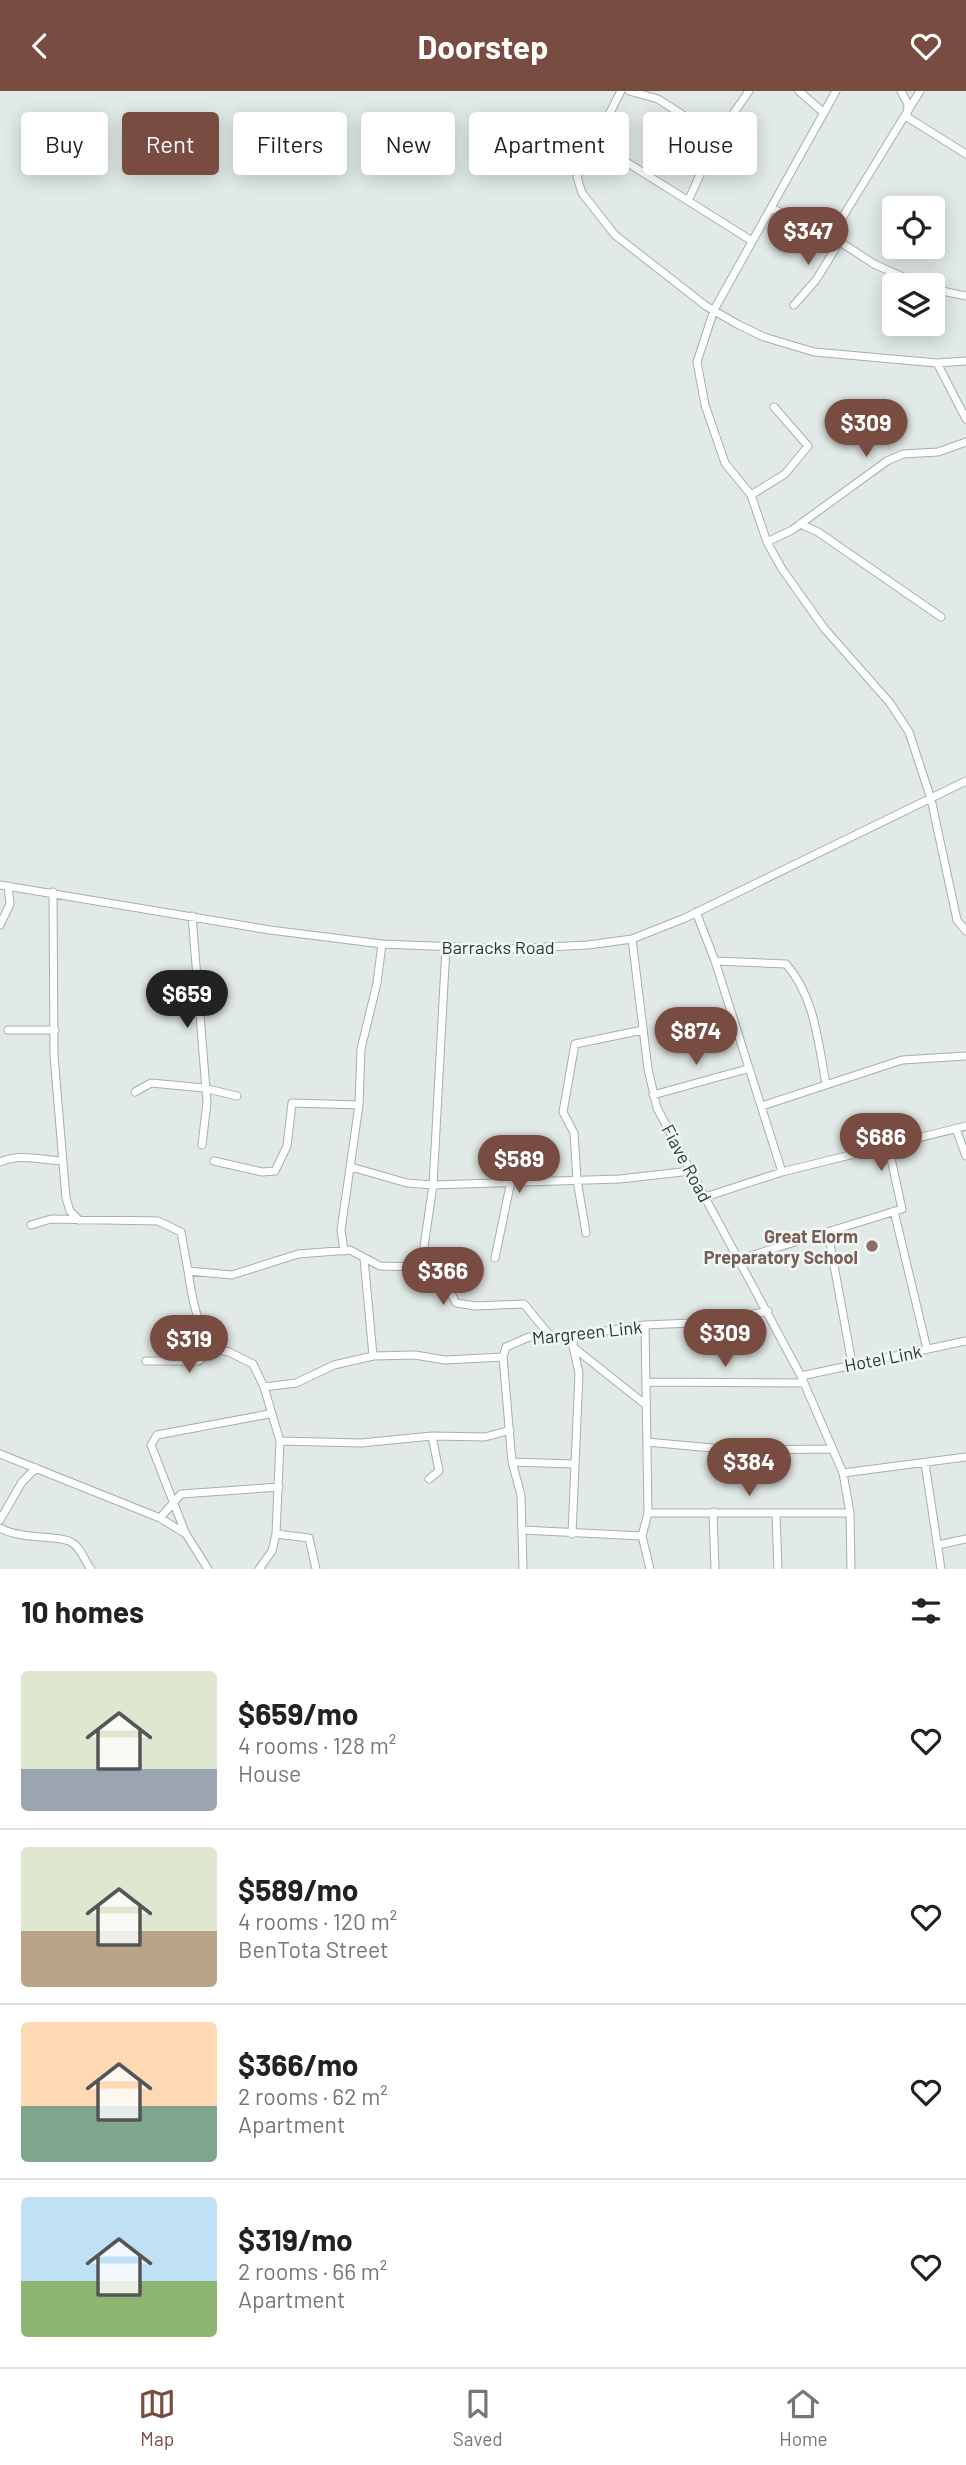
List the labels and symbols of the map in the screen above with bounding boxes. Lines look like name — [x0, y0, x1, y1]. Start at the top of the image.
pin: $347 — [767, 207, 849, 267]
pin: $309 — [825, 399, 907, 459]
street label: Barracks Road — [441, 936, 555, 958]
pin: $659 — [146, 971, 228, 1030]
pin: $874 — [655, 1007, 737, 1067]
pin: $686 — [840, 1114, 922, 1173]
street label: Fiave Road — [657, 1120, 717, 1206]
pin: $589 — [478, 1135, 560, 1195]
place label: Great Elorm Preparatory School — [704, 1225, 858, 1268]
marker: Great Elorm Preparatory School — [864, 1238, 880, 1254]
pin: $366 — [402, 1247, 484, 1307]
pin: $309 — [684, 1309, 766, 1369]
pin: $319 — [148, 1315, 230, 1375]
street label: Margreen Link — [531, 1315, 643, 1349]
street label: Hotel Link — [842, 1340, 924, 1376]
pin: $384 — [708, 1439, 790, 1498]

